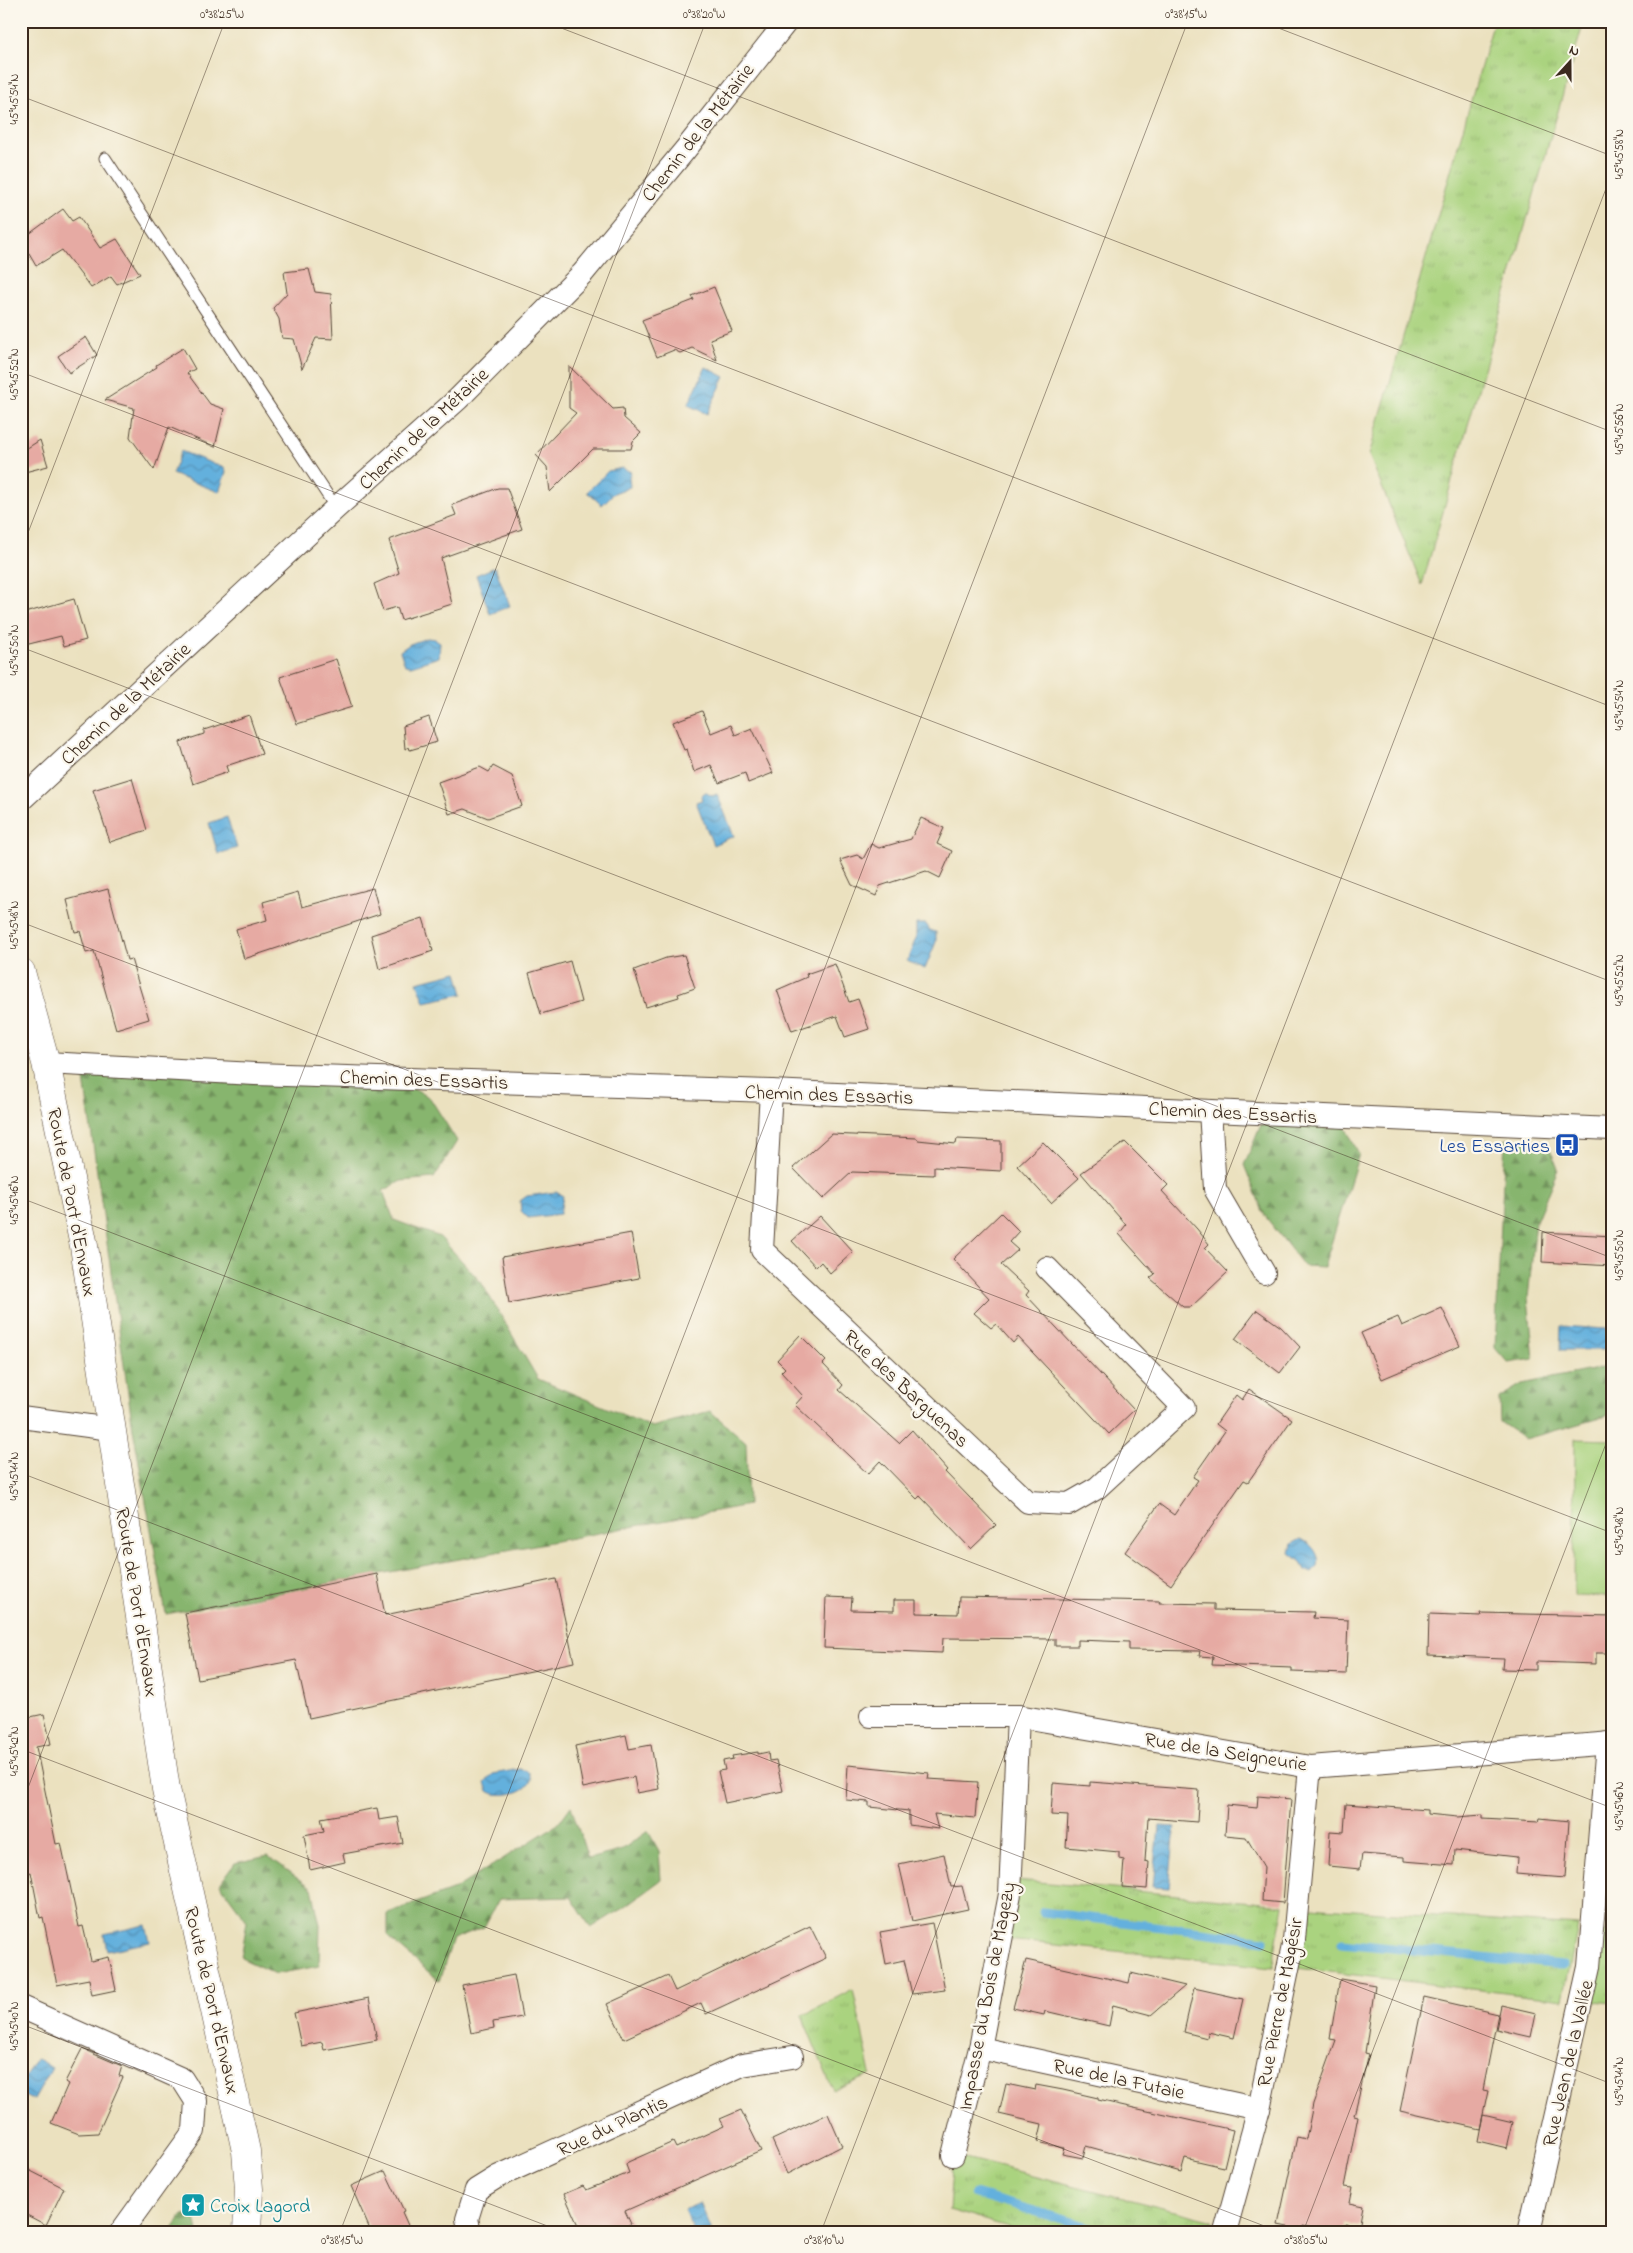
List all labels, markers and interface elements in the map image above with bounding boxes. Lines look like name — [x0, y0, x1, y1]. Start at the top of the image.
text: 0°38'25"W — [200, 6, 244, 24]
text: 0°38'20"W — [683, 6, 725, 24]
text: 0°38'15"W — [1165, 6, 1207, 24]
north arrow — [1546, 38, 1596, 88]
text: N — [1566, 40, 1582, 63]
street label: Chemin de la Métairie — [636, 58, 762, 209]
text: 45°45'54"N — [6, 74, 24, 124]
text: 45°45'58"N — [1611, 129, 1629, 179]
text: 45°45'52"N — [6, 348, 24, 400]
street label: Chemin de la Métairie — [353, 362, 496, 498]
text: 45°45'56"N — [1611, 403, 1629, 455]
text: 45°45'50"N — [6, 624, 24, 676]
street label: Chemin de la Métairie — [55, 637, 198, 773]
text: 45°45'54"N — [1611, 680, 1629, 730]
text: 45°45'48"N — [6, 901, 24, 949]
text: 45°45'52"N — [1611, 954, 1629, 1006]
street label: Chemin des Essartis — [339, 1064, 509, 1099]
street label: Chemin des Essartis — [744, 1079, 914, 1114]
street label: Chemin des Essartis — [1148, 1096, 1318, 1133]
street label: Route de Port d'Envaux — [38, 1106, 103, 1299]
bus stop icon: Les Essarties — [1554, 1132, 1580, 1158]
place label: Les Essarties — [1440, 1133, 1550, 1162]
text: 45°45'46"N — [6, 1175, 24, 1225]
text: 45°45'50"N — [1611, 1229, 1629, 1281]
street label: Rue des Barguenas — [835, 1324, 975, 1457]
text: 45°45'44"N — [6, 1452, 24, 1500]
street label: Route de Port d'Envaux — [106, 1506, 165, 1699]
text: 45°45'48"N — [1611, 1507, 1629, 1555]
text: 45°45'42"N — [6, 1726, 24, 1776]
street label: Rue de la Seigneurie — [1142, 1726, 1309, 1782]
text: 45°45'46"N — [1611, 1781, 1629, 1831]
street label: Impasse du Bois de Magezy — [952, 1880, 1026, 2113]
street label: Route de Port d'Envaux — [175, 1904, 246, 2097]
street label: Rue Pierre de Magésir — [1251, 1915, 1313, 2090]
street label: Rue Jean de la Vallée — [1536, 1977, 1603, 2150]
text: 45°45'40"N — [6, 2001, 24, 2051]
street label: Rue de la Futaie — [1050, 2052, 1187, 2109]
text: 45°45'44"N — [1611, 2057, 1629, 2105]
street label: Rue du Plantis — [553, 2089, 673, 2166]
place icon: Croix Lagord — [180, 2192, 206, 2218]
place label: Croix Lagord — [210, 2193, 310, 2223]
text: 0°38'15"W — [321, 2232, 363, 2250]
text: 0°38'10"W — [804, 2232, 844, 2250]
text: 0°38'05"W — [1284, 2232, 1328, 2250]

